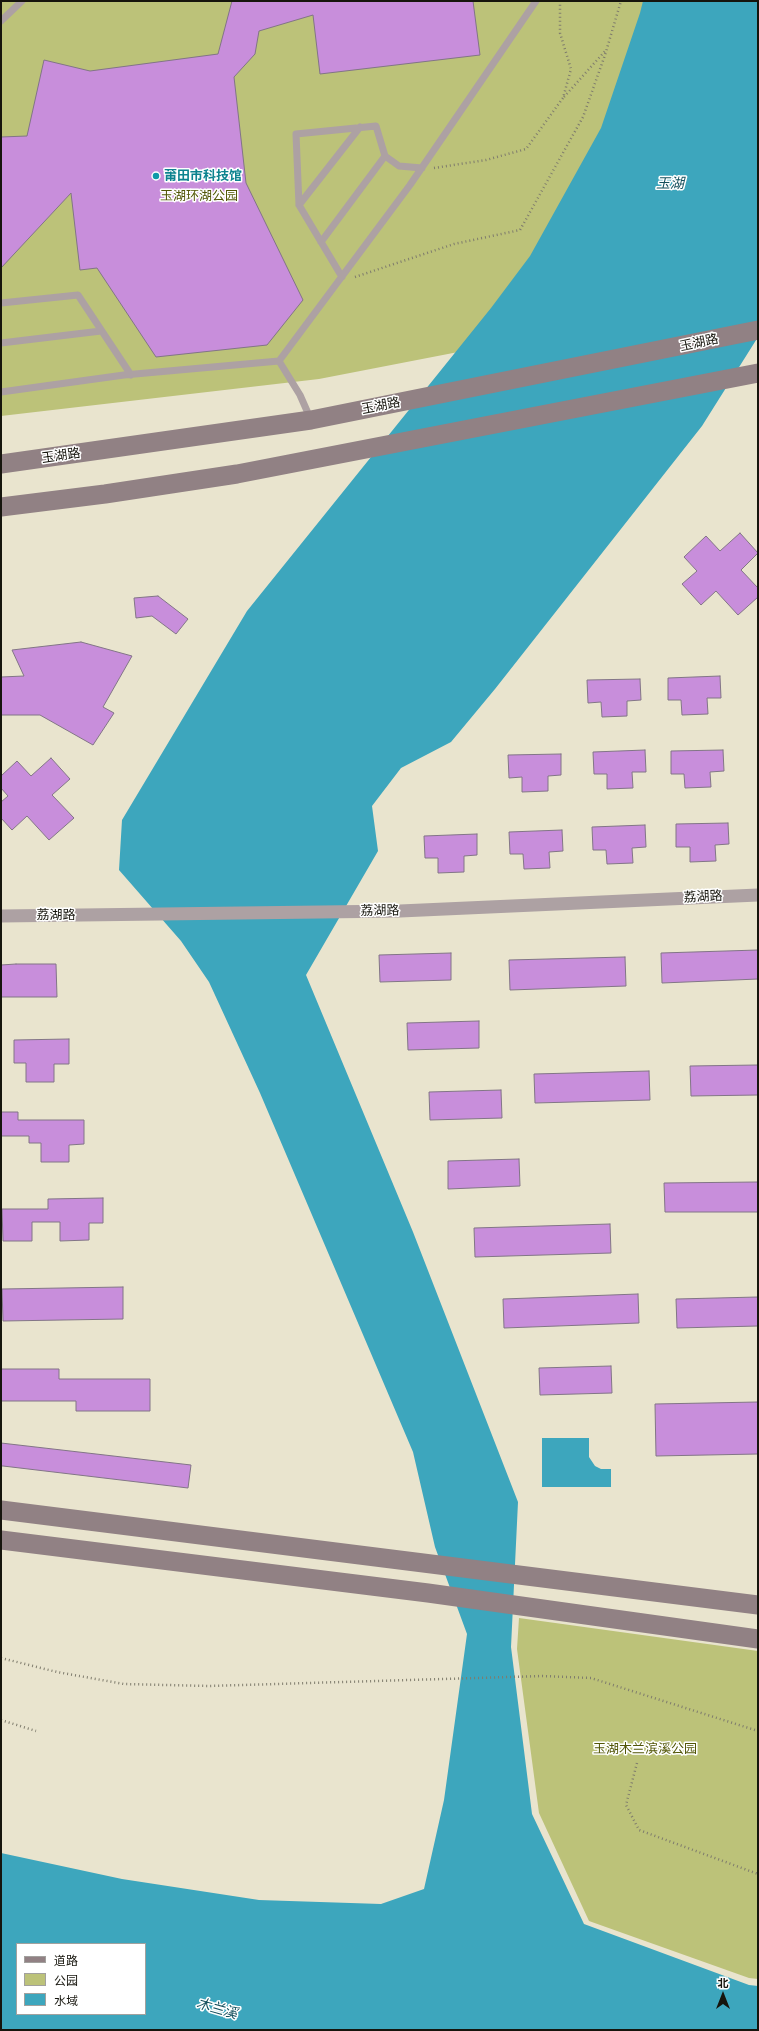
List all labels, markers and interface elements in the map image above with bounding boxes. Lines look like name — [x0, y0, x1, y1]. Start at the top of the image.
place label: 莆田市科技馆 — [164, 168, 242, 184]
marker: 莆田市科技馆 — [151, 171, 161, 181]
water label: 玉湖 — [656, 176, 684, 192]
park label: 玉湖环湖公园 — [160, 188, 238, 204]
street label: 玉湖路 — [678, 331, 720, 355]
street label: 玉湖路 — [360, 395, 402, 417]
street label: 玉湖路 — [41, 446, 81, 466]
street label: 荔湖路 — [683, 888, 723, 906]
street label: 荔湖路 — [360, 903, 400, 919]
street label: 荔湖路 — [37, 907, 75, 923]
park label: 玉湖木兰滨溪公园 — [593, 1741, 697, 1757]
legend — [16, 1943, 146, 2015]
text: 道路 — [54, 1953, 78, 1968]
text: 公园 — [54, 1973, 78, 1988]
north arrow — [703, 1975, 743, 2015]
text: 北 — [718, 1976, 729, 1990]
text: 水域 — [54, 1993, 78, 2008]
water label: 木兰溪 — [194, 1995, 240, 2023]

